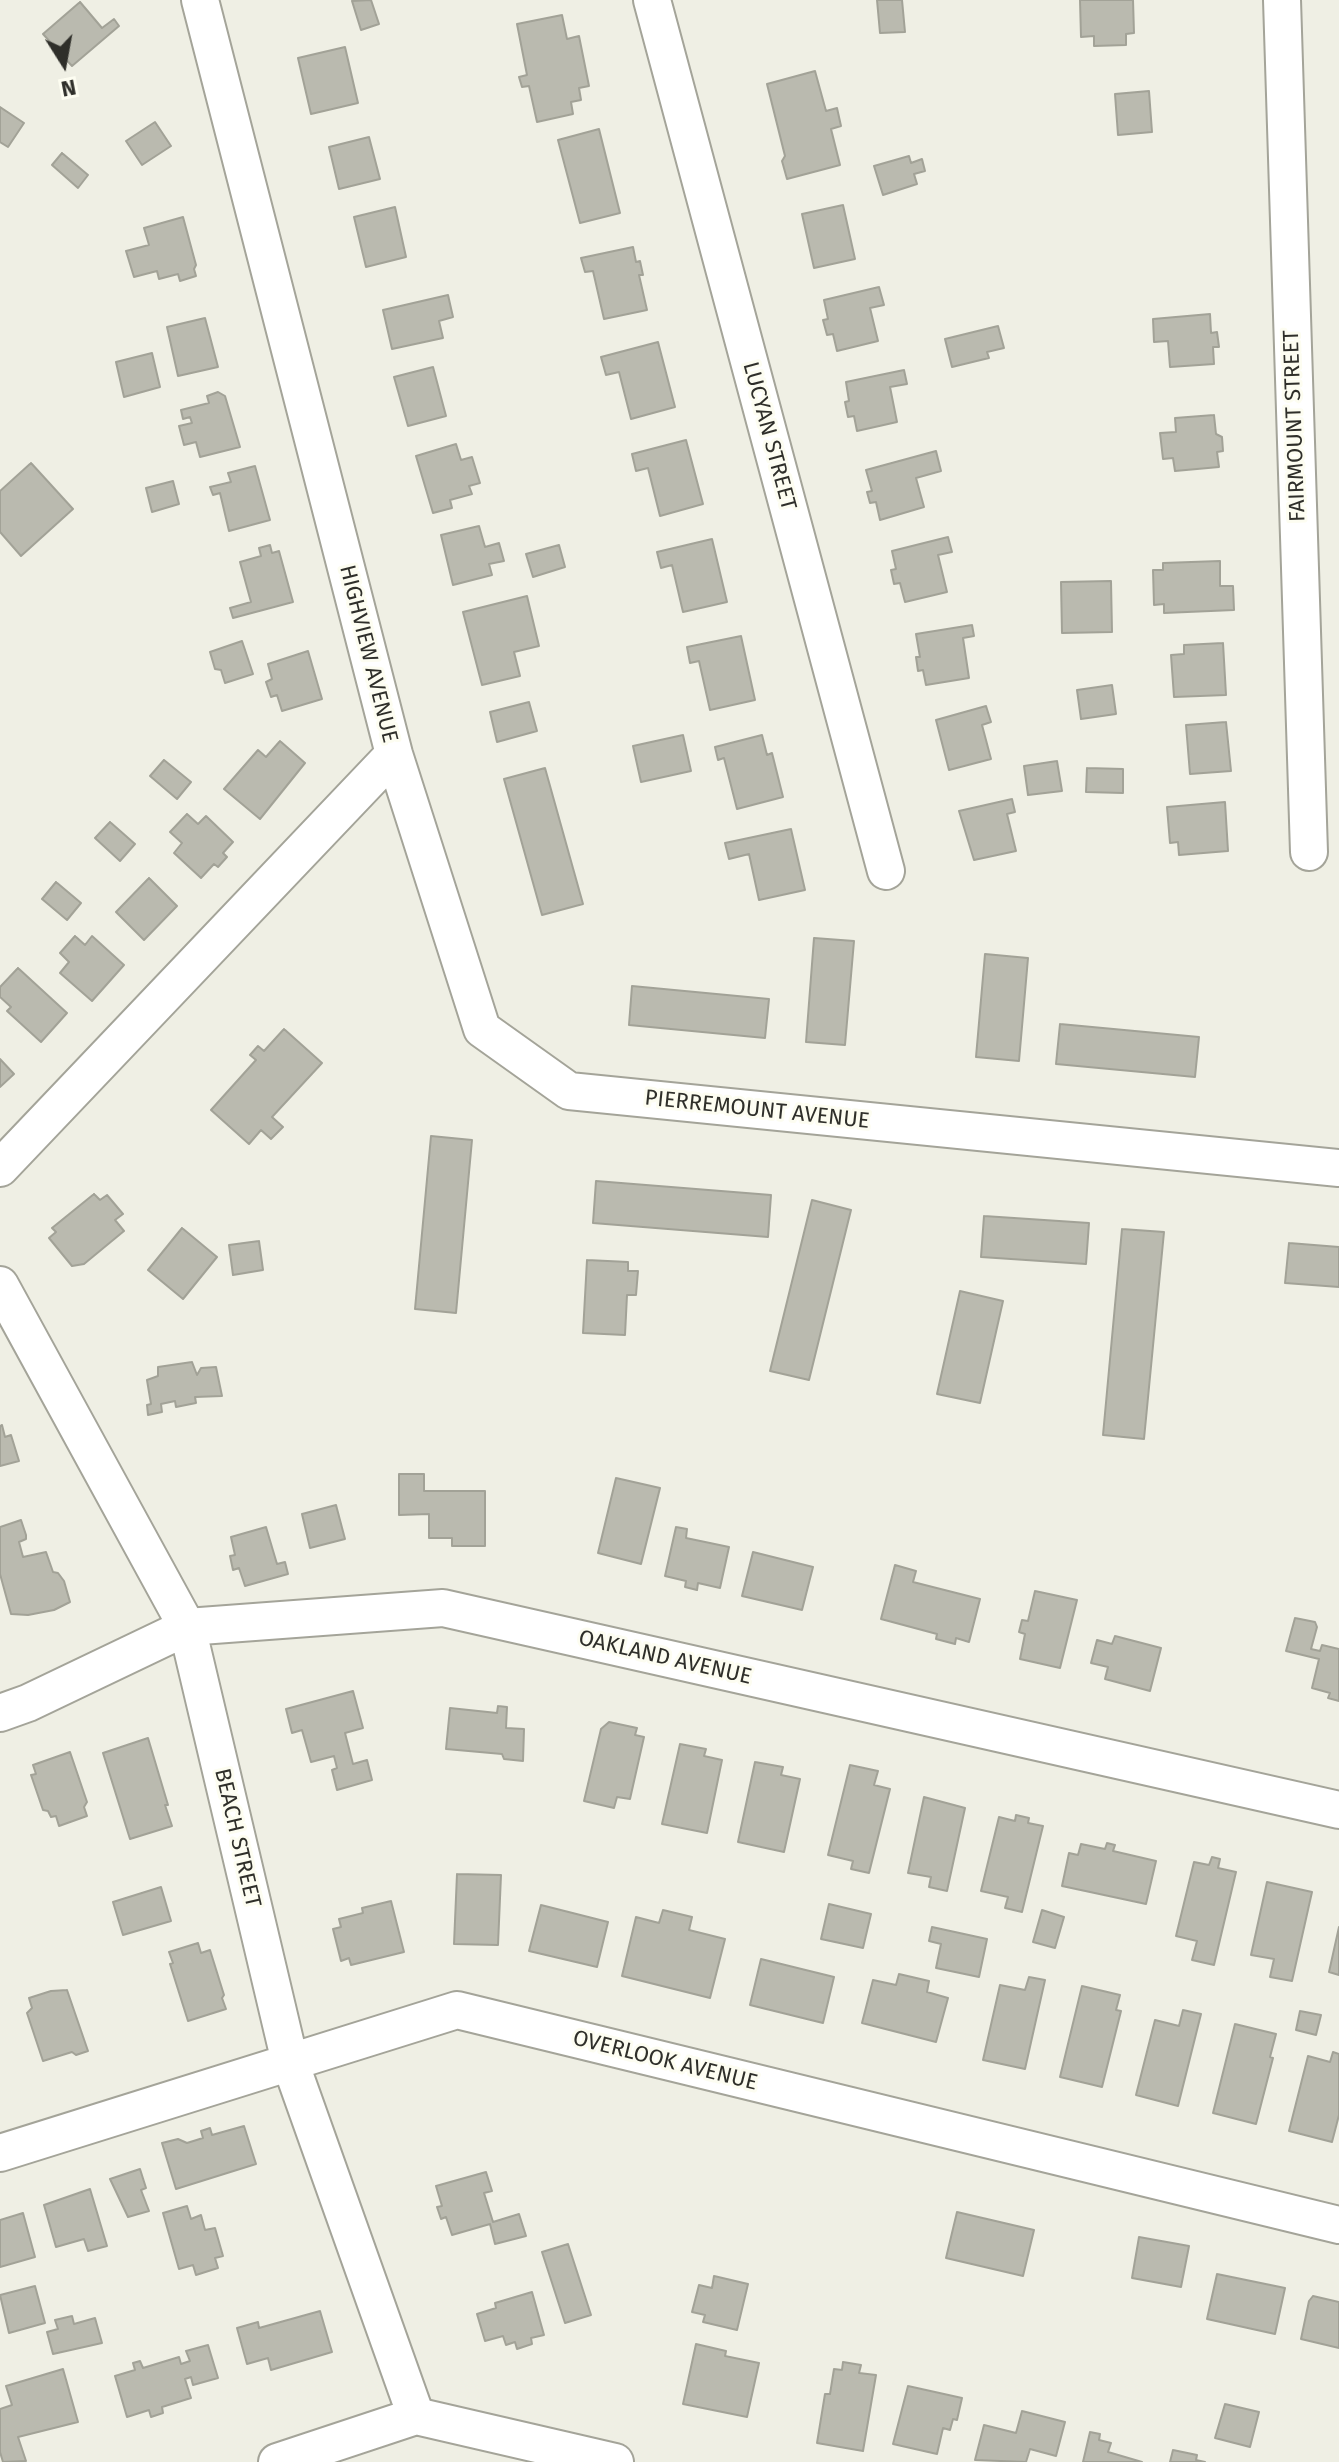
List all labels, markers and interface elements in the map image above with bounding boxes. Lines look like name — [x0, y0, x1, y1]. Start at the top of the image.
north arrow — [24, 24, 104, 104]
text: N — [59, 73, 78, 103]
street label: FAIRMOUNT STREET — [1278, 330, 1312, 522]
street label: LUCYAN STREET — [737, 359, 801, 513]
street label: HIGHVIEW AVENUE — [333, 562, 403, 746]
street label: PIERREMOUNT AVENUE — [643, 1085, 871, 1135]
street label: OAKLAND AVENUE — [576, 1625, 754, 1691]
street label: BEACH STREET — [208, 1766, 266, 1910]
street label: OVERLOOK AVENUE — [570, 2025, 760, 2097]

